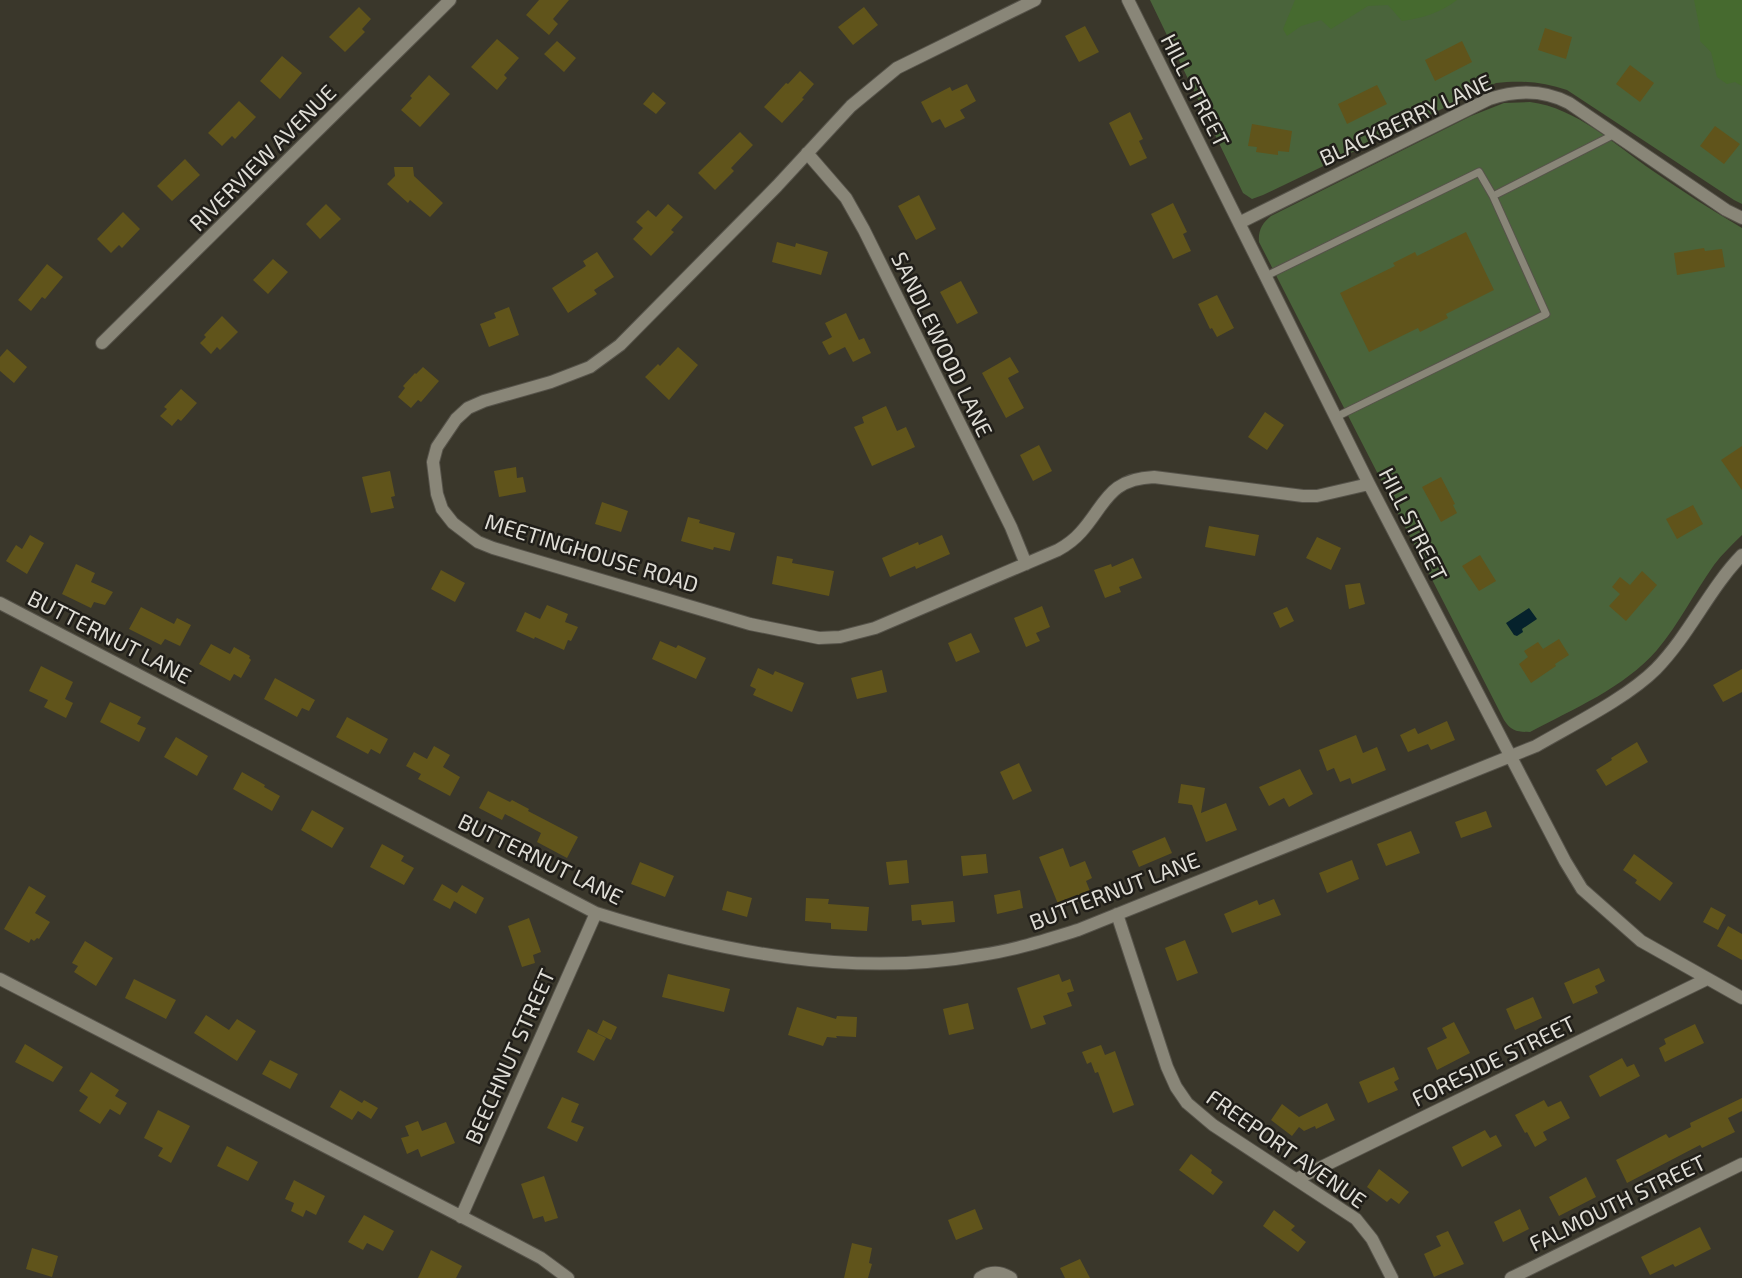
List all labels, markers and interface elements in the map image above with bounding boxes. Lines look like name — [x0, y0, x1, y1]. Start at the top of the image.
street label: HILL STREET — [1156, 29, 1236, 151]
street label: BLACKBERRY LANE — [1315, 68, 1495, 170]
street label: RIVERVIEW AVENUE — [183, 78, 341, 236]
street label: SANDLEWOOD LANE — [887, 247, 999, 441]
street label: HILL STREET — [1374, 463, 1454, 585]
street label: MEETINGHOUSE ROAD — [482, 507, 702, 597]
street label: BUTTERNUT LANE — [24, 584, 196, 688]
street label: BUTTERNUT LANE — [454, 807, 628, 909]
street label: BUTTERNUT LANE — [1025, 846, 1203, 934]
street label: BEECHNUT STREET — [459, 964, 559, 1148]
street label: FORESIDE STREET — [1407, 1009, 1579, 1111]
street label: FREEPORT AVENUE — [1202, 1083, 1372, 1213]
street label: FALMOUTH STREET — [1525, 1148, 1710, 1256]

